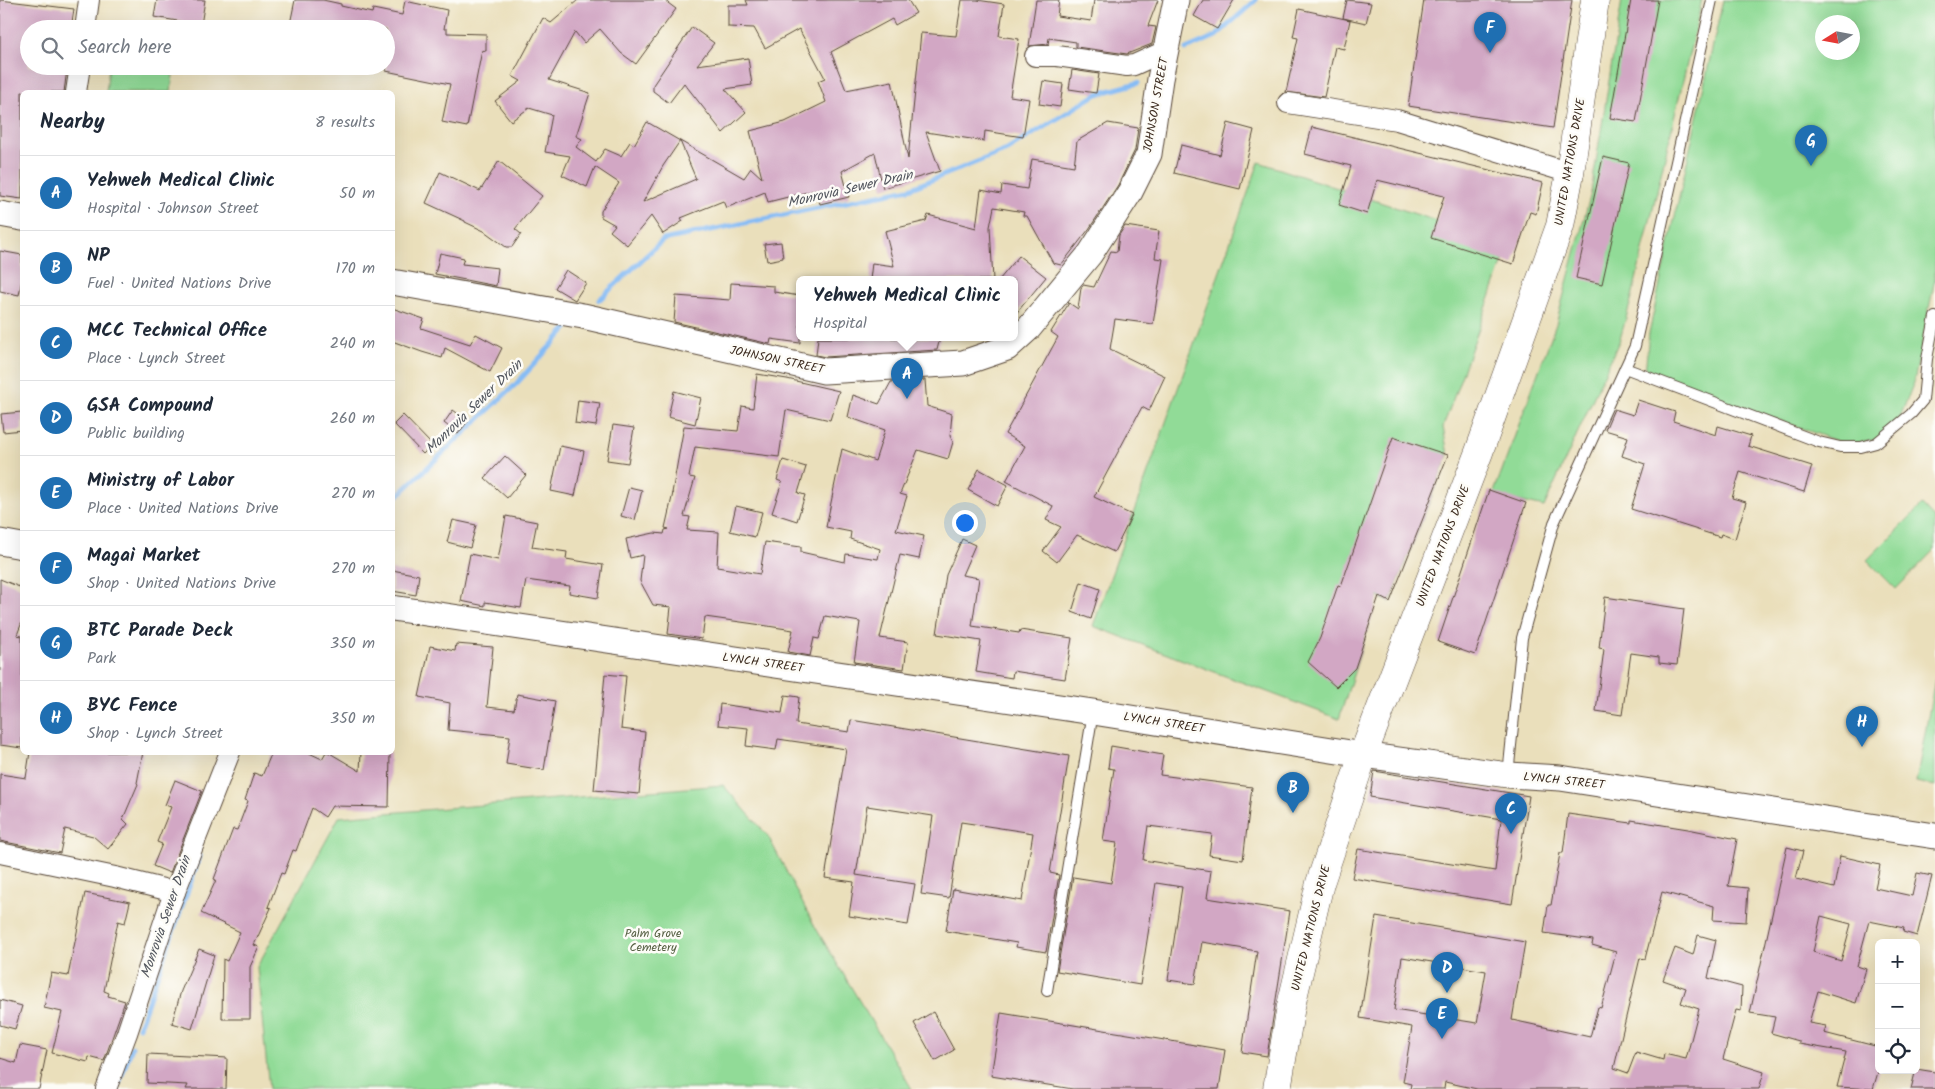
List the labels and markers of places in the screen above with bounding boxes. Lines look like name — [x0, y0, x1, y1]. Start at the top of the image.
pin: F — [1474, 12, 1506, 53]
pin: G — [1795, 125, 1827, 166]
pin: A — [891, 358, 923, 399]
pin: H — [1846, 706, 1878, 747]
pin: B — [1277, 772, 1309, 813]
pin: C — [1495, 793, 1527, 834]
pin: D — [1431, 952, 1463, 993]
pin: E — [1426, 998, 1458, 1039]

